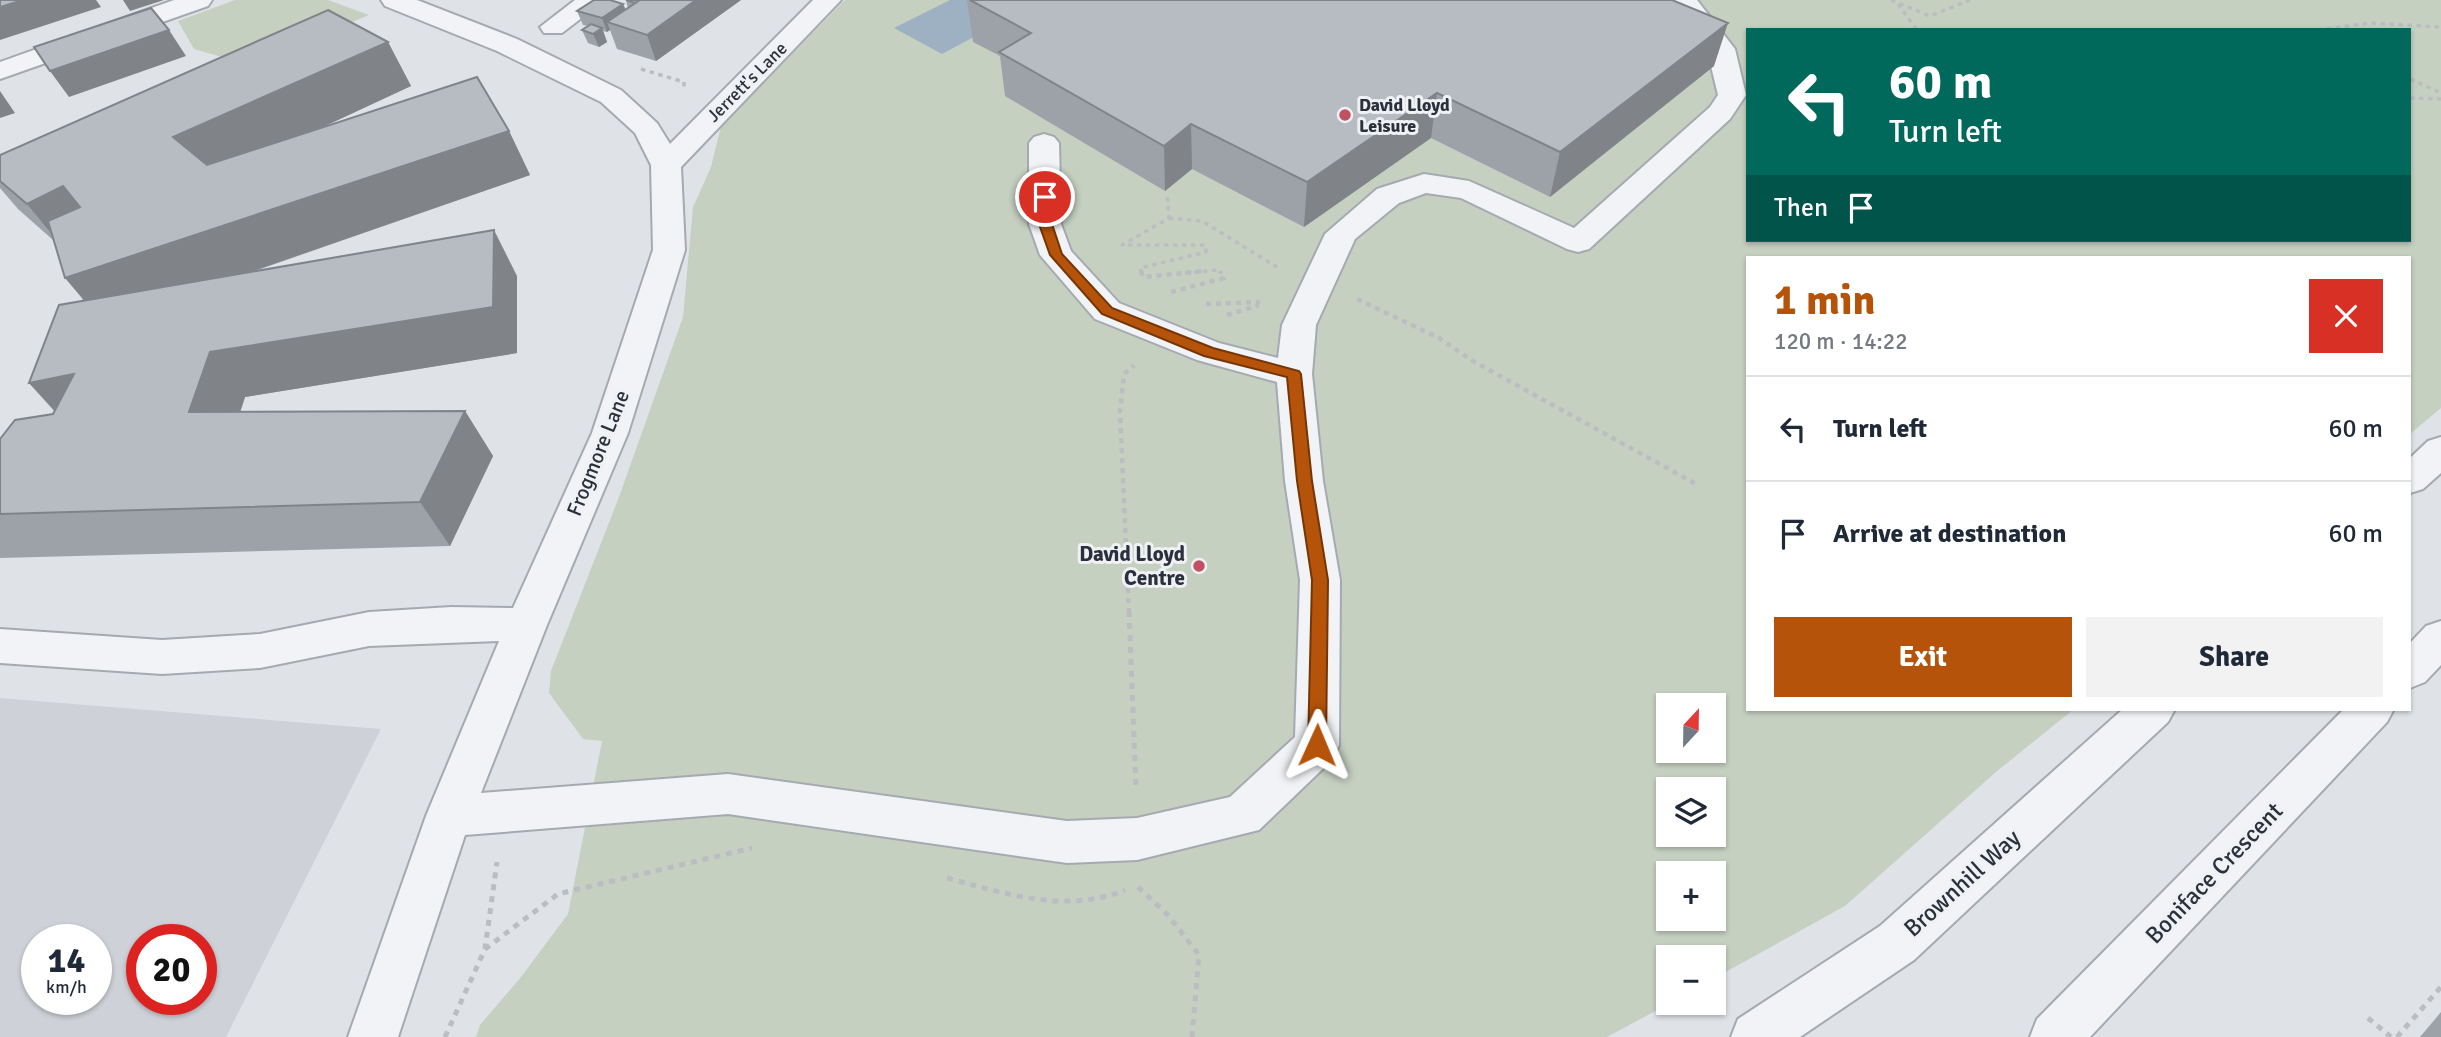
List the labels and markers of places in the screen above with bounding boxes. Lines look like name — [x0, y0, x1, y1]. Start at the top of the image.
place label: David Lloyd Leisure — [1359, 94, 1450, 137]
marker: David Lloyd Leisure — [1337, 107, 1353, 123]
pin — [1015, 167, 1075, 227]
place label: David Lloyd Centre — [1079, 541, 1185, 591]
marker: David Lloyd Centre — [1191, 558, 1207, 574]

